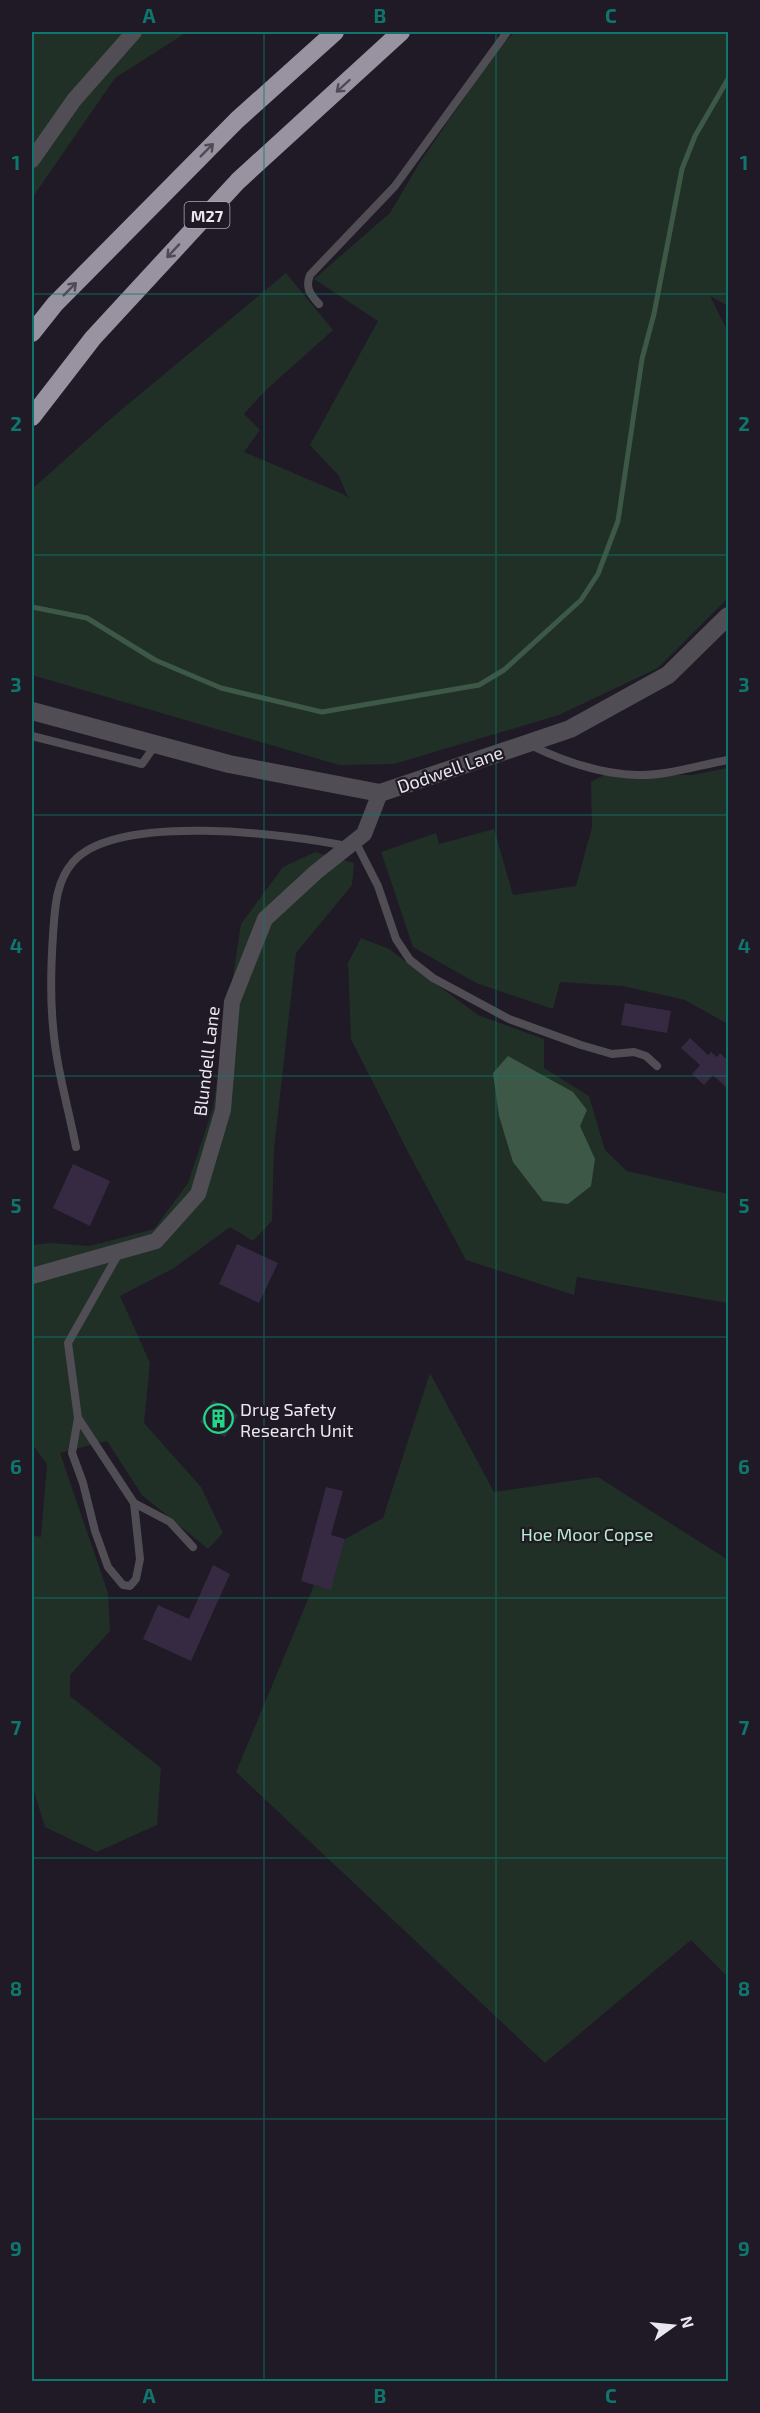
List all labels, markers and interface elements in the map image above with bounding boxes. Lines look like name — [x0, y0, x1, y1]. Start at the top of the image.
text: A — [142, 3, 156, 27]
text: B — [374, 3, 386, 27]
text: C — [605, 3, 617, 27]
one-way arrow — [335, 79, 350, 93]
one-way arrow — [200, 143, 215, 158]
text: 1 — [12, 150, 20, 174]
text: 1 — [740, 150, 748, 174]
road number: M27 — [184, 202, 230, 228]
one-way arrow — [166, 243, 180, 258]
one-way arrow — [63, 281, 77, 296]
text: 2 — [10, 411, 22, 435]
text: 2 — [738, 411, 750, 435]
text: 3 — [10, 672, 22, 696]
text: 3 — [738, 672, 750, 696]
street label: Dodwell Lane — [394, 741, 506, 797]
text: 4 — [10, 933, 23, 957]
text: 4 — [738, 933, 751, 957]
street label: Blundell Lane — [188, 1005, 224, 1117]
text: 5 — [10, 1193, 22, 1217]
text: 5 — [738, 1193, 750, 1217]
place label: Drug Safety Research Unit — [240, 1398, 354, 1441]
building icon: Drug Safety Research Unit — [203, 1403, 235, 1435]
text: 6 — [10, 1454, 22, 1478]
text: 6 — [738, 1454, 750, 1478]
park label: Hoe Moor Copse — [521, 1523, 653, 1545]
text: 7 — [11, 1715, 22, 1739]
text: 7 — [739, 1715, 750, 1739]
text: 8 — [10, 1976, 22, 2000]
text: 8 — [738, 1976, 750, 2000]
text: 9 — [10, 2236, 22, 2260]
text: 9 — [738, 2236, 750, 2260]
north arrow — [643, 2296, 703, 2356]
text: N — [677, 2314, 699, 2330]
text: A — [142, 2383, 156, 2407]
text: B — [374, 2383, 386, 2407]
text: C — [605, 2383, 617, 2407]

